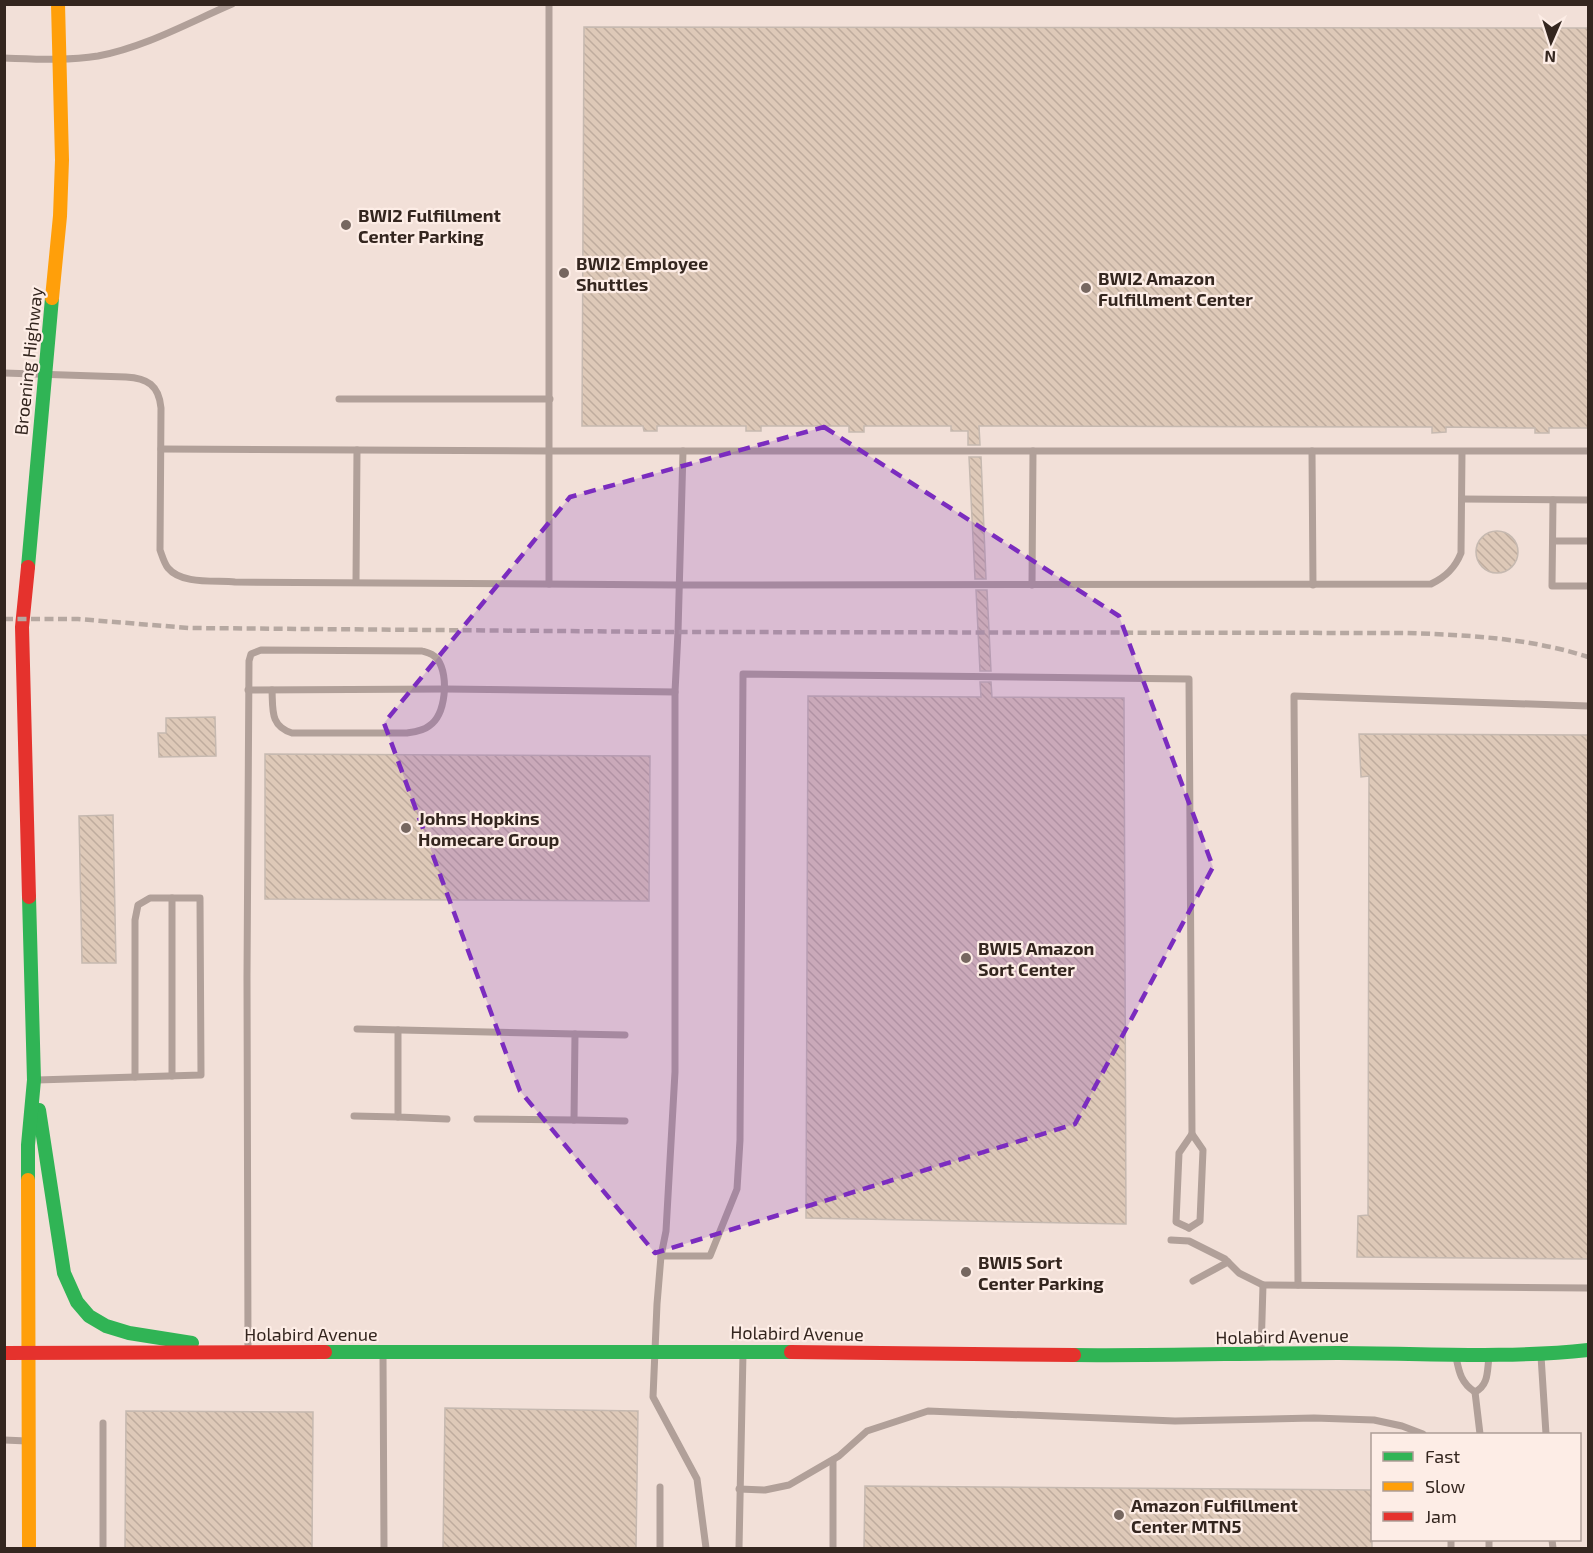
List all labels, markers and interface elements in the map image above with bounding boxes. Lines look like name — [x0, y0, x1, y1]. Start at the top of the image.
north arrow — [1521, 12, 1581, 72]
text: N — [1544, 48, 1556, 67]
place label: BWI2 Fulfillment Center Parking — [358, 204, 502, 247]
marker: BWI2 Fulfillment Center Parking — [339, 218, 353, 232]
place label: BWI2 Employee Shuttles — [576, 252, 708, 295]
marker: BWI2 Employee Shuttles — [557, 266, 571, 280]
place label: BWI2 Amazon Fulfillment Center — [1098, 267, 1253, 310]
marker: BWI2 Amazon Fulfillment Center — [1079, 281, 1093, 295]
street label: Broening Highway — [9, 285, 47, 436]
place label: Johns Hopkins Homecare Group — [418, 807, 560, 850]
marker: Johns Hopkins Homecare Group — [399, 821, 413, 835]
place label: BWI5 Amazon Sort Center — [978, 937, 1094, 980]
marker: BWI5 Amazon Sort Center — [959, 951, 973, 965]
place label: BWI5 Sort Center Parking — [978, 1251, 1104, 1294]
marker: BWI5 Sort Center Parking — [959, 1265, 973, 1279]
street label: Holabird Avenue — [730, 1321, 864, 1345]
street label: Holabird Avenue — [244, 1323, 378, 1345]
street label: Holabird Avenue — [1215, 1324, 1349, 1348]
legend — [1371, 1433, 1581, 1541]
text: Fast — [1425, 1445, 1460, 1467]
text: Slow — [1425, 1475, 1466, 1497]
place label: Amazon Fulfillment Center MTN5 — [1131, 1494, 1298, 1537]
text: Jam — [1425, 1505, 1457, 1527]
marker: Amazon Fulfillment Center MTN5 — [1112, 1508, 1126, 1522]

